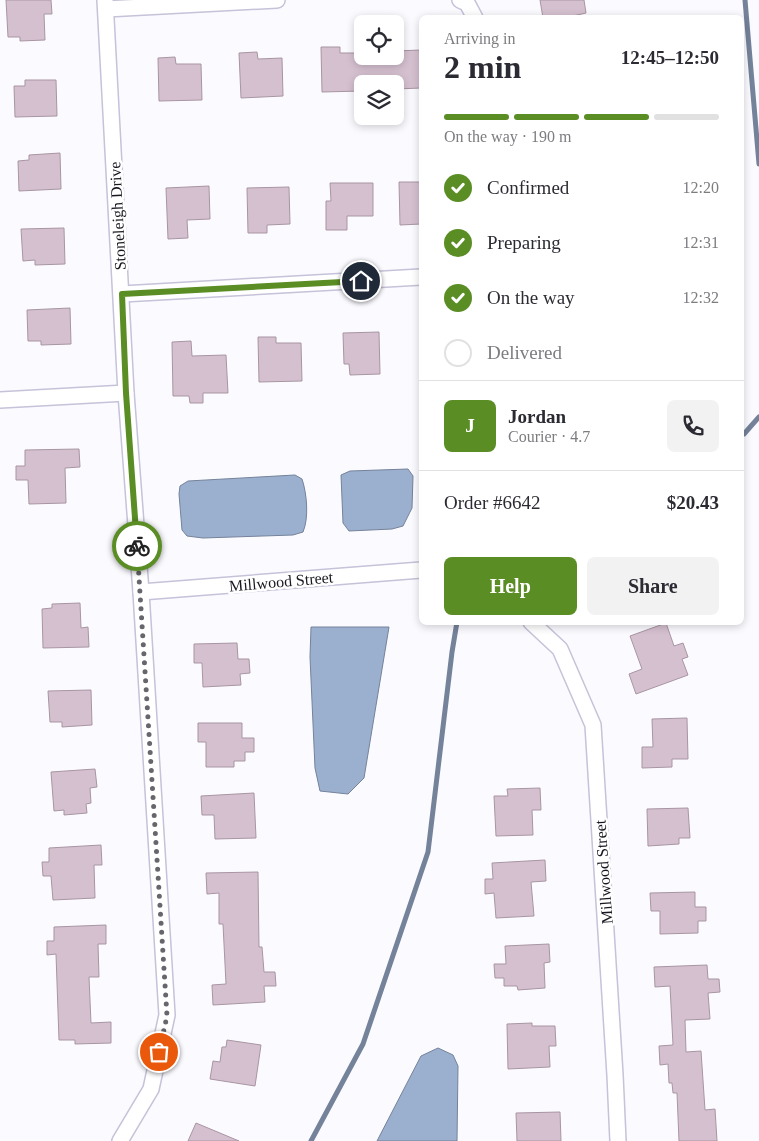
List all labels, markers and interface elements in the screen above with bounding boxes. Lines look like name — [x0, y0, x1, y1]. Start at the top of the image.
map controls — [354, 15, 404, 125]
button: locate — [354, 15, 404, 65]
text: Arriving in — [444, 30, 516, 47]
text: 12:45–12:50 — [621, 47, 719, 68]
text: 2 min — [444, 49, 521, 85]
button: layers — [354, 75, 404, 125]
text: On the way · 190 m — [444, 128, 572, 145]
street label: Stoneleigh Drive — [106, 161, 130, 271]
icon: check — [444, 174, 472, 202]
text: Confirmed — [487, 177, 569, 198]
text: 12:20 — [683, 179, 719, 196]
icon: check — [444, 229, 472, 257]
text: Preparing — [487, 232, 561, 253]
text: 12:31 — [683, 234, 719, 251]
pin — [340, 260, 382, 302]
icon: home — [347, 267, 375, 295]
icon: check — [444, 284, 472, 312]
text: On the way — [487, 287, 575, 308]
text: 12:32 — [683, 289, 719, 306]
text: Delivered — [487, 342, 562, 363]
button: phone — [667, 400, 719, 452]
text: Jordan — [508, 406, 566, 427]
text: J — [465, 415, 475, 436]
text: Courier · 4.7 — [508, 428, 590, 445]
text: Order #6642 — [444, 492, 541, 513]
text: $20.43 — [667, 492, 719, 513]
courier — [112, 521, 162, 571]
icon: bike — [123, 532, 151, 560]
button: Help — [444, 557, 577, 615]
button: Share — [587, 557, 719, 615]
street label: Millwood Street — [228, 568, 334, 595]
street label: Millwood Street — [591, 819, 616, 925]
pin — [138, 1031, 180, 1073]
icon: bag — [145, 1038, 173, 1066]

